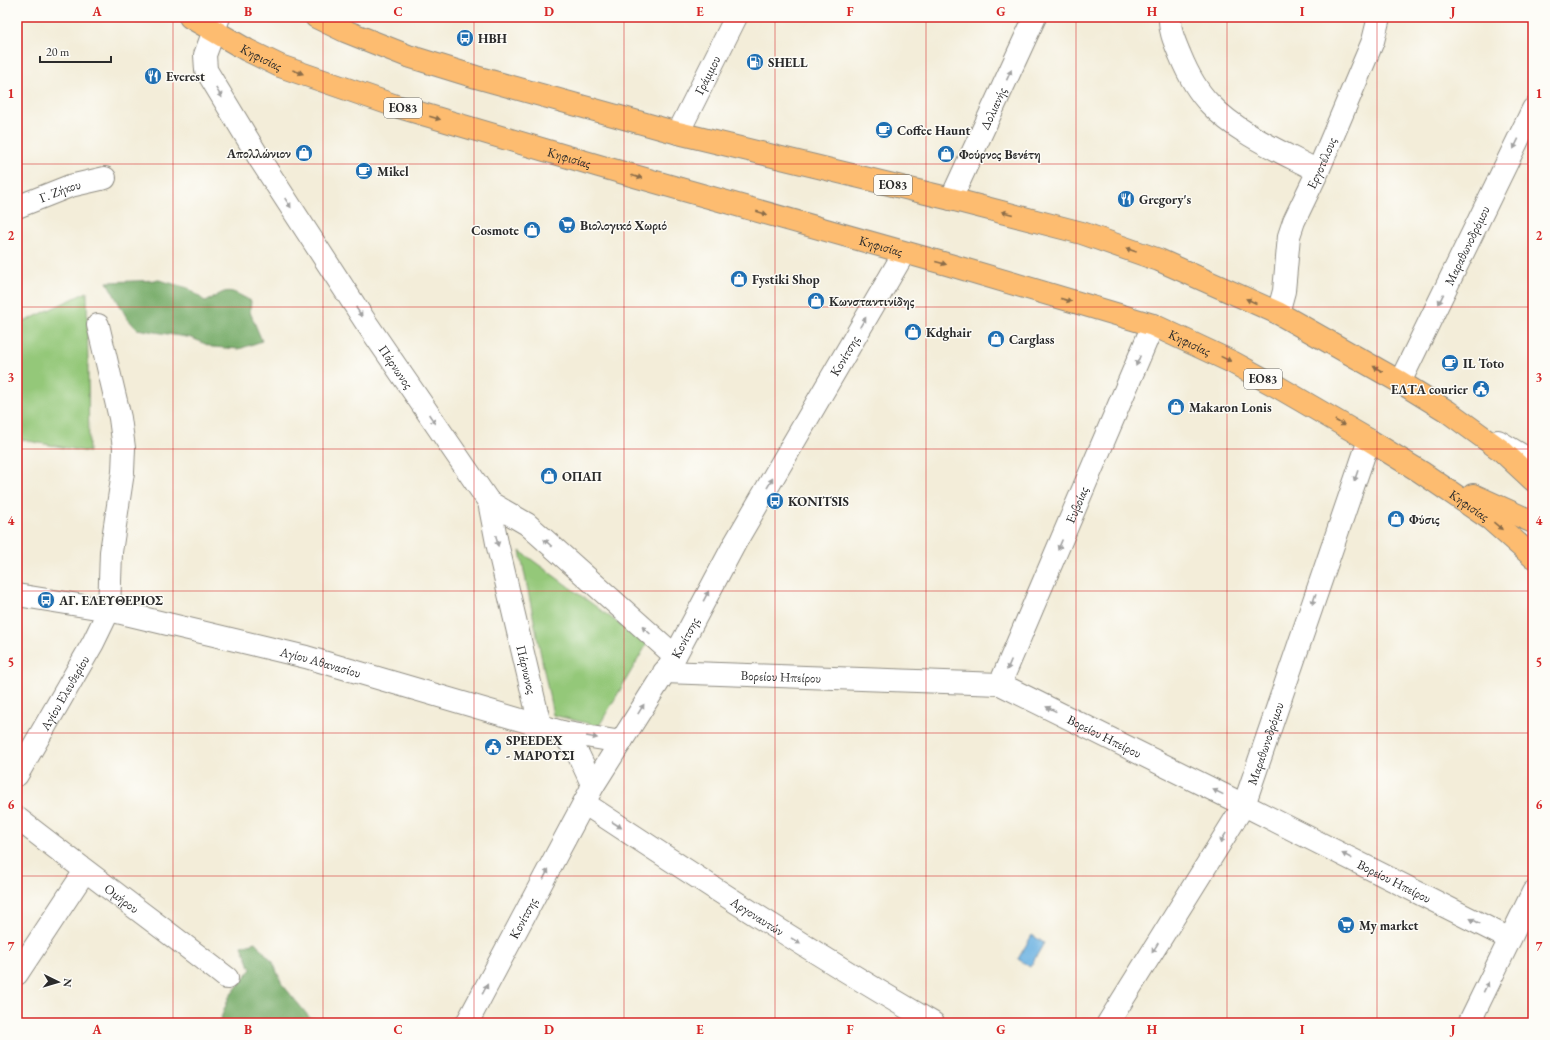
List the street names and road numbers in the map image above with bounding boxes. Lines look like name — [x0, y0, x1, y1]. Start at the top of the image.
street label: Κηφισίας — [237, 40, 286, 75]
street label: Γράμμου — [690, 52, 724, 97]
street label: Δολιανής — [976, 84, 1010, 132]
road number: ΕΟ83 — [384, 98, 422, 118]
street label: Εργοτέλους — [1302, 134, 1340, 192]
street label: Κηφισίας — [546, 143, 594, 172]
street label: Γ. Ζήκου — [37, 175, 83, 206]
road number: ΕΟ83 — [874, 175, 912, 195]
street label: Μαραθωνοδρόμου — [1440, 202, 1493, 288]
street label: Κηφισίας — [857, 231, 905, 260]
street label: Κηφισίας — [1166, 325, 1214, 360]
street label: Κονίτσης — [826, 332, 863, 379]
street label: Πάρνωνος — [375, 341, 418, 392]
road number: ΕΟ83 — [1244, 369, 1282, 389]
street label: Ευβοίας — [1061, 483, 1092, 526]
street label: Κηφισίας — [1446, 485, 1493, 525]
street label: Κονίτσης — [667, 613, 703, 661]
street label: Αγίου Αθανασίου — [278, 642, 363, 681]
street label: Πάρνωνος — [513, 643, 541, 696]
street label: Αγίου Ελευθερίου — [36, 652, 93, 734]
street label: Βορείου Ηπείρου — [740, 666, 822, 686]
street label: Μαραθωνοδρόμου — [1243, 699, 1287, 787]
street label: Βορείου Ηπείρου — [1065, 710, 1145, 762]
street label: Βορείου Ηπείρου — [1355, 855, 1434, 907]
street label: Ομήρου — [101, 879, 143, 917]
street label: Αργοναυτών — [727, 892, 787, 939]
street label: Κονίτσης — [505, 894, 541, 942]

